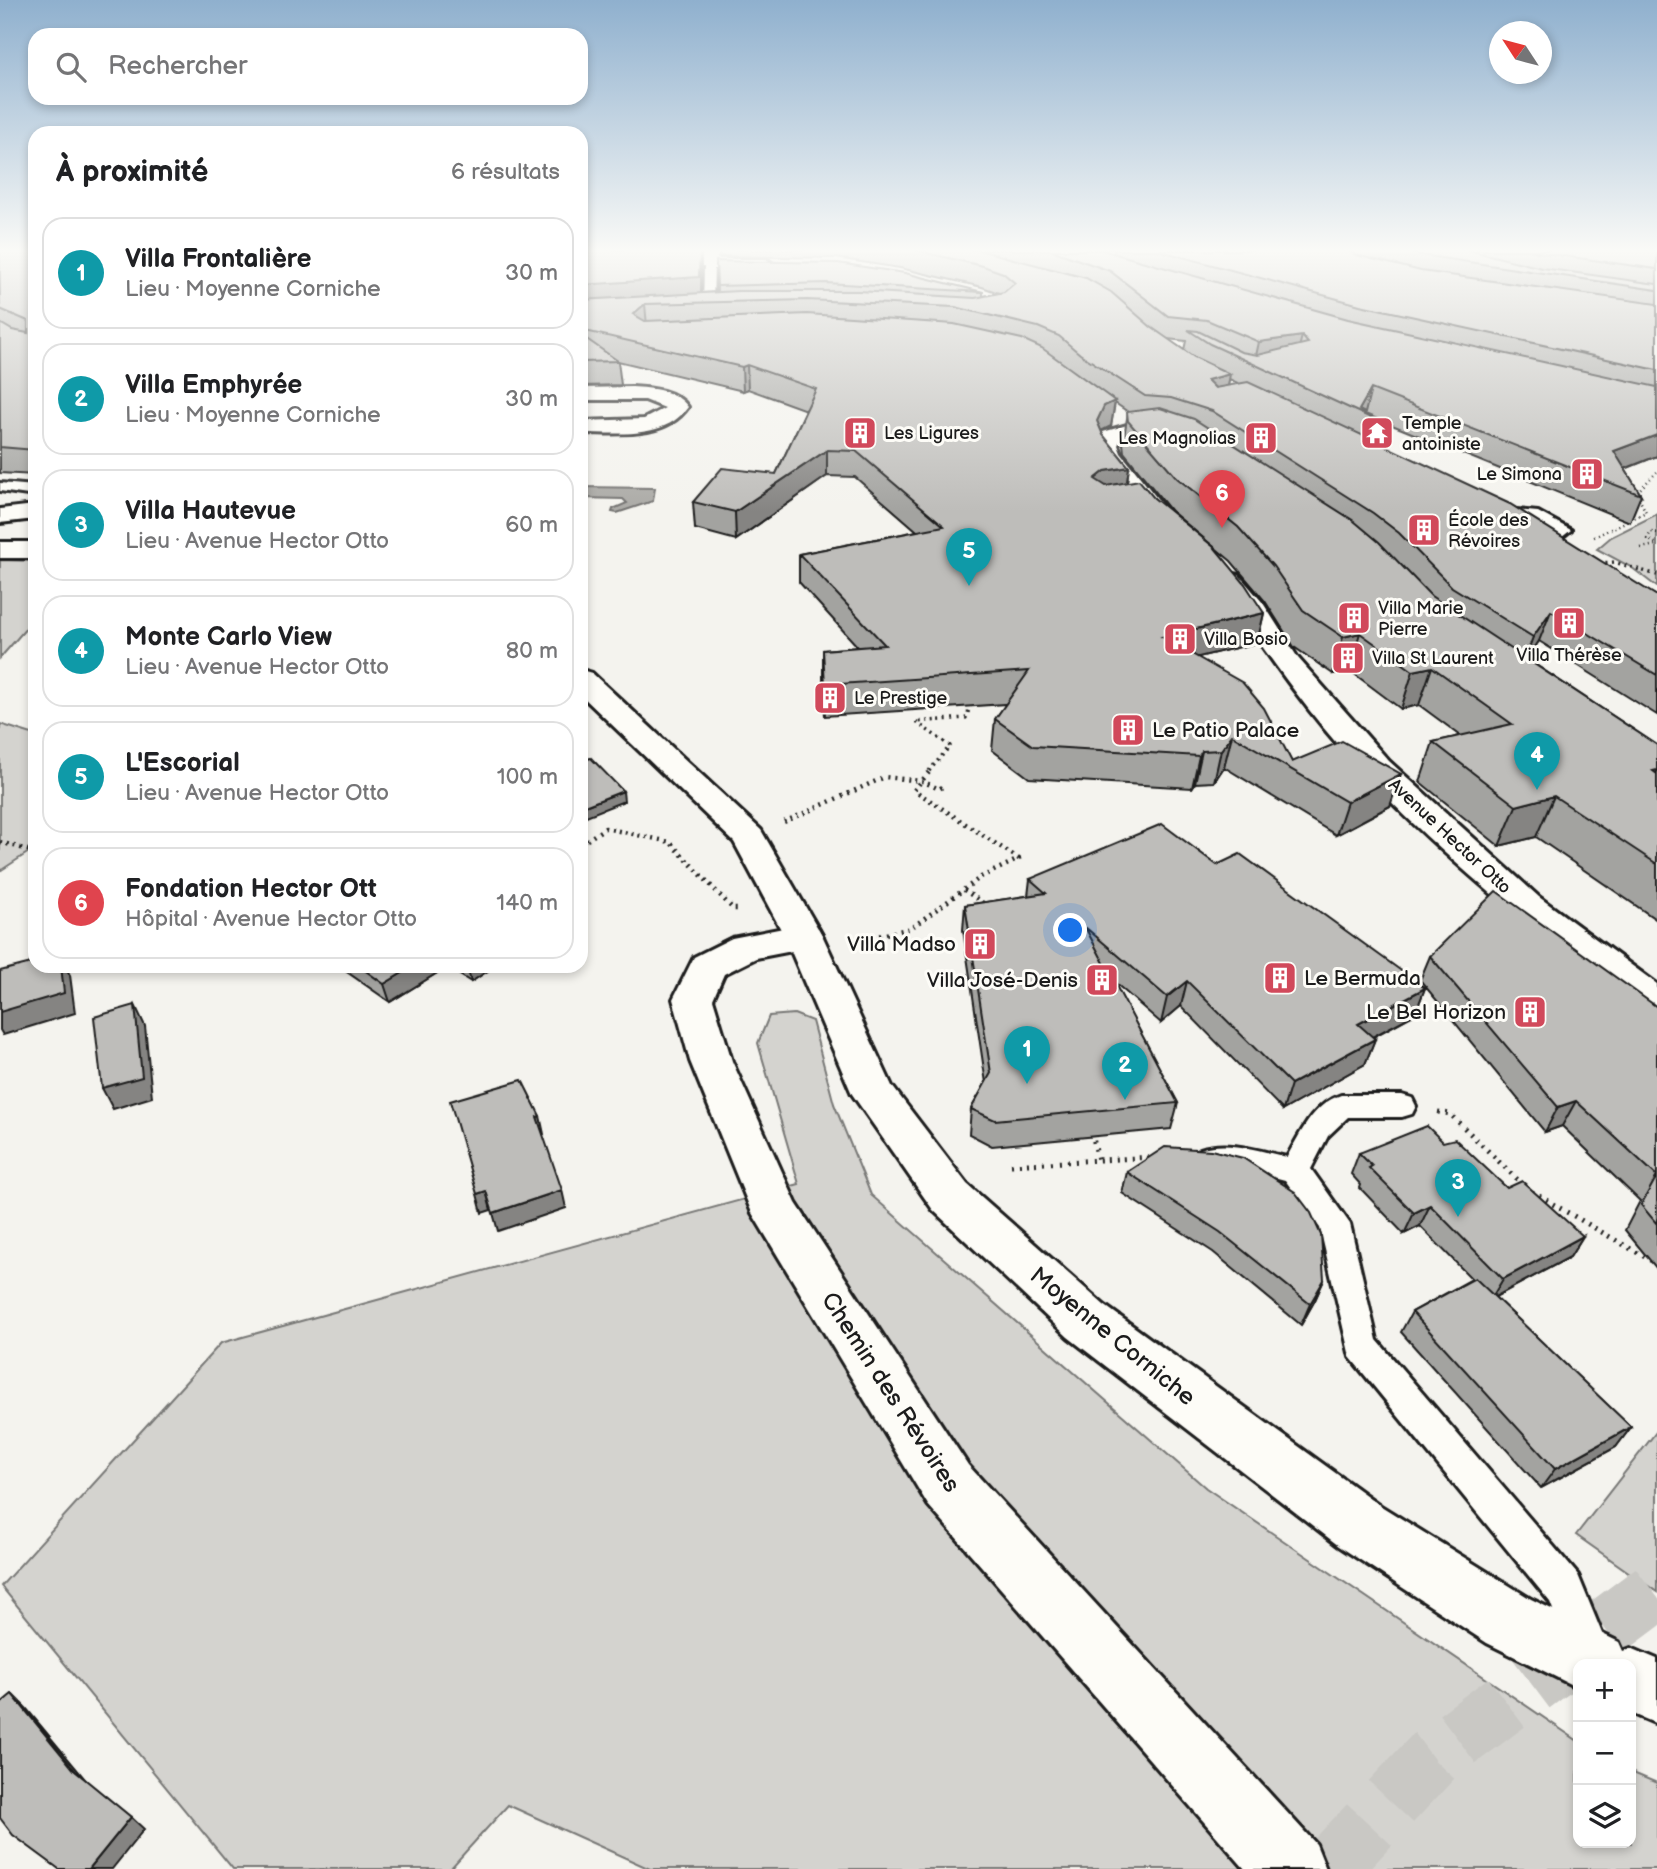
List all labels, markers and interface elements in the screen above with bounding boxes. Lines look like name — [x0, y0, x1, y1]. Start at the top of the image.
north arrow — [1489, 21, 1552, 84]
search box — [28, 28, 588, 105]
icon: search — [52, 48, 90, 86]
text: Rechercher — [108, 51, 247, 82]
text: À proximité — [56, 154, 208, 190]
text: 6 résultats — [451, 158, 560, 186]
text: Villa Frontalière — [125, 244, 311, 275]
text: 1 — [76, 259, 86, 287]
text: 30 m — [505, 259, 558, 287]
text: Lieu · Moyenne Corniche — [125, 275, 381, 303]
text: Villa Emphyrée — [125, 370, 302, 401]
text: 2 — [74, 385, 88, 413]
text: 30 m — [505, 385, 558, 413]
text: Lieu · Moyenne Corniche — [125, 401, 381, 429]
place label: Temple antoiniste — [1402, 413, 1481, 455]
building icon: Les Ligures — [841, 414, 879, 452]
temple icon: Temple antoiniste — [1358, 414, 1396, 452]
building icon: Les Magnolias — [1242, 419, 1280, 457]
place label: Les Ligures — [884, 423, 979, 444]
place label: Les Magnolias — [1118, 428, 1236, 449]
building icon: Le Simona — [1568, 455, 1606, 493]
place label: Le Simona — [1476, 464, 1562, 485]
pin: 6 — [1199, 470, 1245, 528]
text: Villa Hautevue — [125, 496, 296, 527]
place label: École des Révoires — [1448, 508, 1529, 552]
text: 3 — [74, 511, 88, 539]
text: 60 m — [505, 511, 558, 539]
building icon: École des Révoires — [1405, 511, 1443, 549]
text: Lieu · Avenue Hector Otto — [125, 527, 389, 555]
pin: 5 — [946, 528, 992, 586]
place label: Villa Marie Pierre — [1378, 598, 1464, 640]
building icon: Villa Marie Pierre — [1335, 599, 1373, 637]
building icon: Villa Thérèse — [1550, 604, 1588, 642]
building icon: Villa Bosio — [1161, 620, 1199, 658]
text: Monte Carlo View — [125, 622, 332, 653]
place label: Villa Bosio — [1204, 629, 1288, 650]
text: 4 — [74, 637, 88, 665]
text: 80 m — [506, 637, 558, 665]
building icon: Villa St Laurent — [1329, 639, 1367, 677]
place label: Villa Thérèse — [1516, 645, 1622, 666]
place label: Villa St Laurent — [1372, 648, 1494, 669]
text: Lieu · Avenue Hector Otto — [125, 653, 389, 681]
building icon: Le Prestige — [811, 679, 849, 717]
place label: Le Prestige — [854, 688, 948, 709]
building icon: Le Patio Palace — [1109, 711, 1147, 749]
place label: Le Patio Palace — [1152, 718, 1299, 743]
pin: 4 — [1514, 732, 1560, 790]
text: L'Escorial — [125, 748, 240, 779]
text: 5 — [74, 763, 88, 791]
text: 100 m — [497, 763, 558, 791]
street label: Avenue Hector Otto — [1384, 774, 1515, 899]
text: Lieu · Avenue Hector Otto — [125, 779, 389, 807]
text: Fondation Hector Ott — [125, 874, 377, 905]
text: 6 — [74, 889, 88, 917]
text: 140 m — [496, 889, 558, 917]
text: Hôpital · Avenue Hector Otto — [125, 905, 417, 933]
your location — [1053, 913, 1087, 947]
building icon: Villa Madso — [961, 925, 999, 963]
place label: Villa Madso — [847, 932, 956, 957]
building icon: Le Bermuda — [1261, 959, 1299, 997]
building icon: Villa José-Denis — [1083, 961, 1121, 999]
place label: Le Bermuda — [1304, 966, 1421, 991]
place label: Villa José-Denis — [927, 968, 1078, 993]
building icon: Le Bel Horizon — [1511, 993, 1549, 1031]
place label: Le Bel Horizon — [1366, 1000, 1506, 1025]
pin: 1 — [1004, 1026, 1050, 1084]
pin: 2 — [1102, 1042, 1148, 1100]
pin: 3 — [1435, 1159, 1481, 1217]
street label: Moyenne Corniche — [1024, 1261, 1201, 1412]
street label: Chemin des Révoires — [815, 1287, 966, 1498]
map controls — [1573, 1659, 1636, 1848]
button: + — [1573, 1659, 1636, 1722]
button: − — [1573, 1722, 1636, 1785]
button: layers — [1573, 1785, 1636, 1848]

